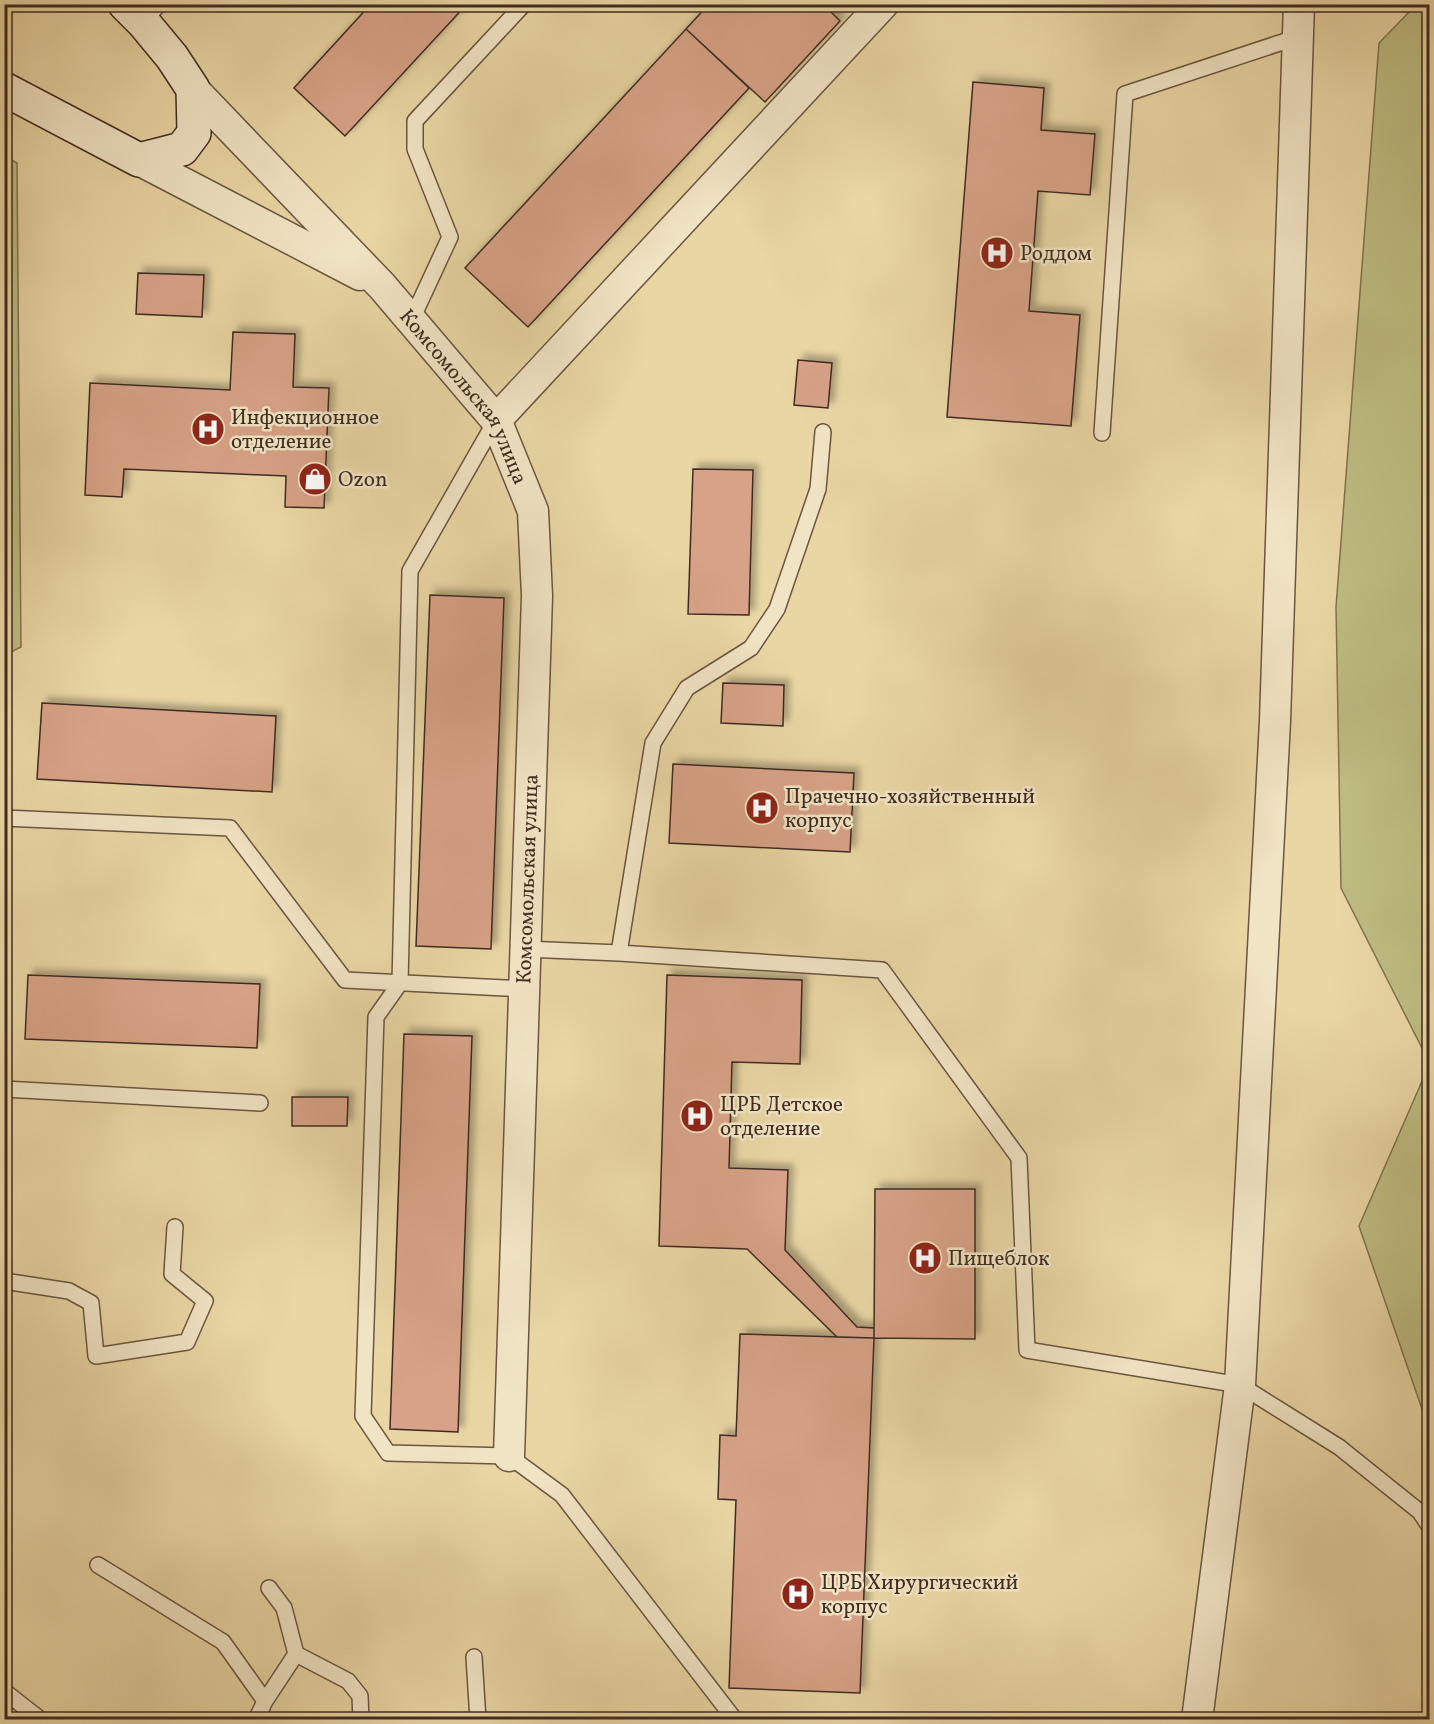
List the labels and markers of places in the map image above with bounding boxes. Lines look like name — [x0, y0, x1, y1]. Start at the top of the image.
hospital icon: Роддом — [979, 235, 1015, 271]
place label: Роддом — [1020, 240, 1092, 269]
place label: Инфекционное отделение — [231, 404, 379, 457]
hospital icon: Инфекционное отделение — [190, 411, 226, 447]
shop icon: Ozon — [297, 461, 333, 497]
place label: Ozon — [338, 466, 388, 495]
place label: Прачечно-хозяйственный корпус — [785, 783, 1035, 836]
hospital icon: Прачечно-хозяйственный корпус — [744, 790, 780, 826]
place label: ЦРБ Детское отделение — [720, 1091, 843, 1144]
hospital icon: ЦРБ Детское отделение — [679, 1098, 715, 1134]
hospital icon: Пищеблок — [907, 1240, 943, 1276]
place label: Пищеблок — [948, 1245, 1050, 1274]
place label: ЦРБ Хирургический корпус — [821, 1569, 1018, 1622]
hospital icon: ЦРБ Хирургический корпус — [780, 1576, 816, 1612]

